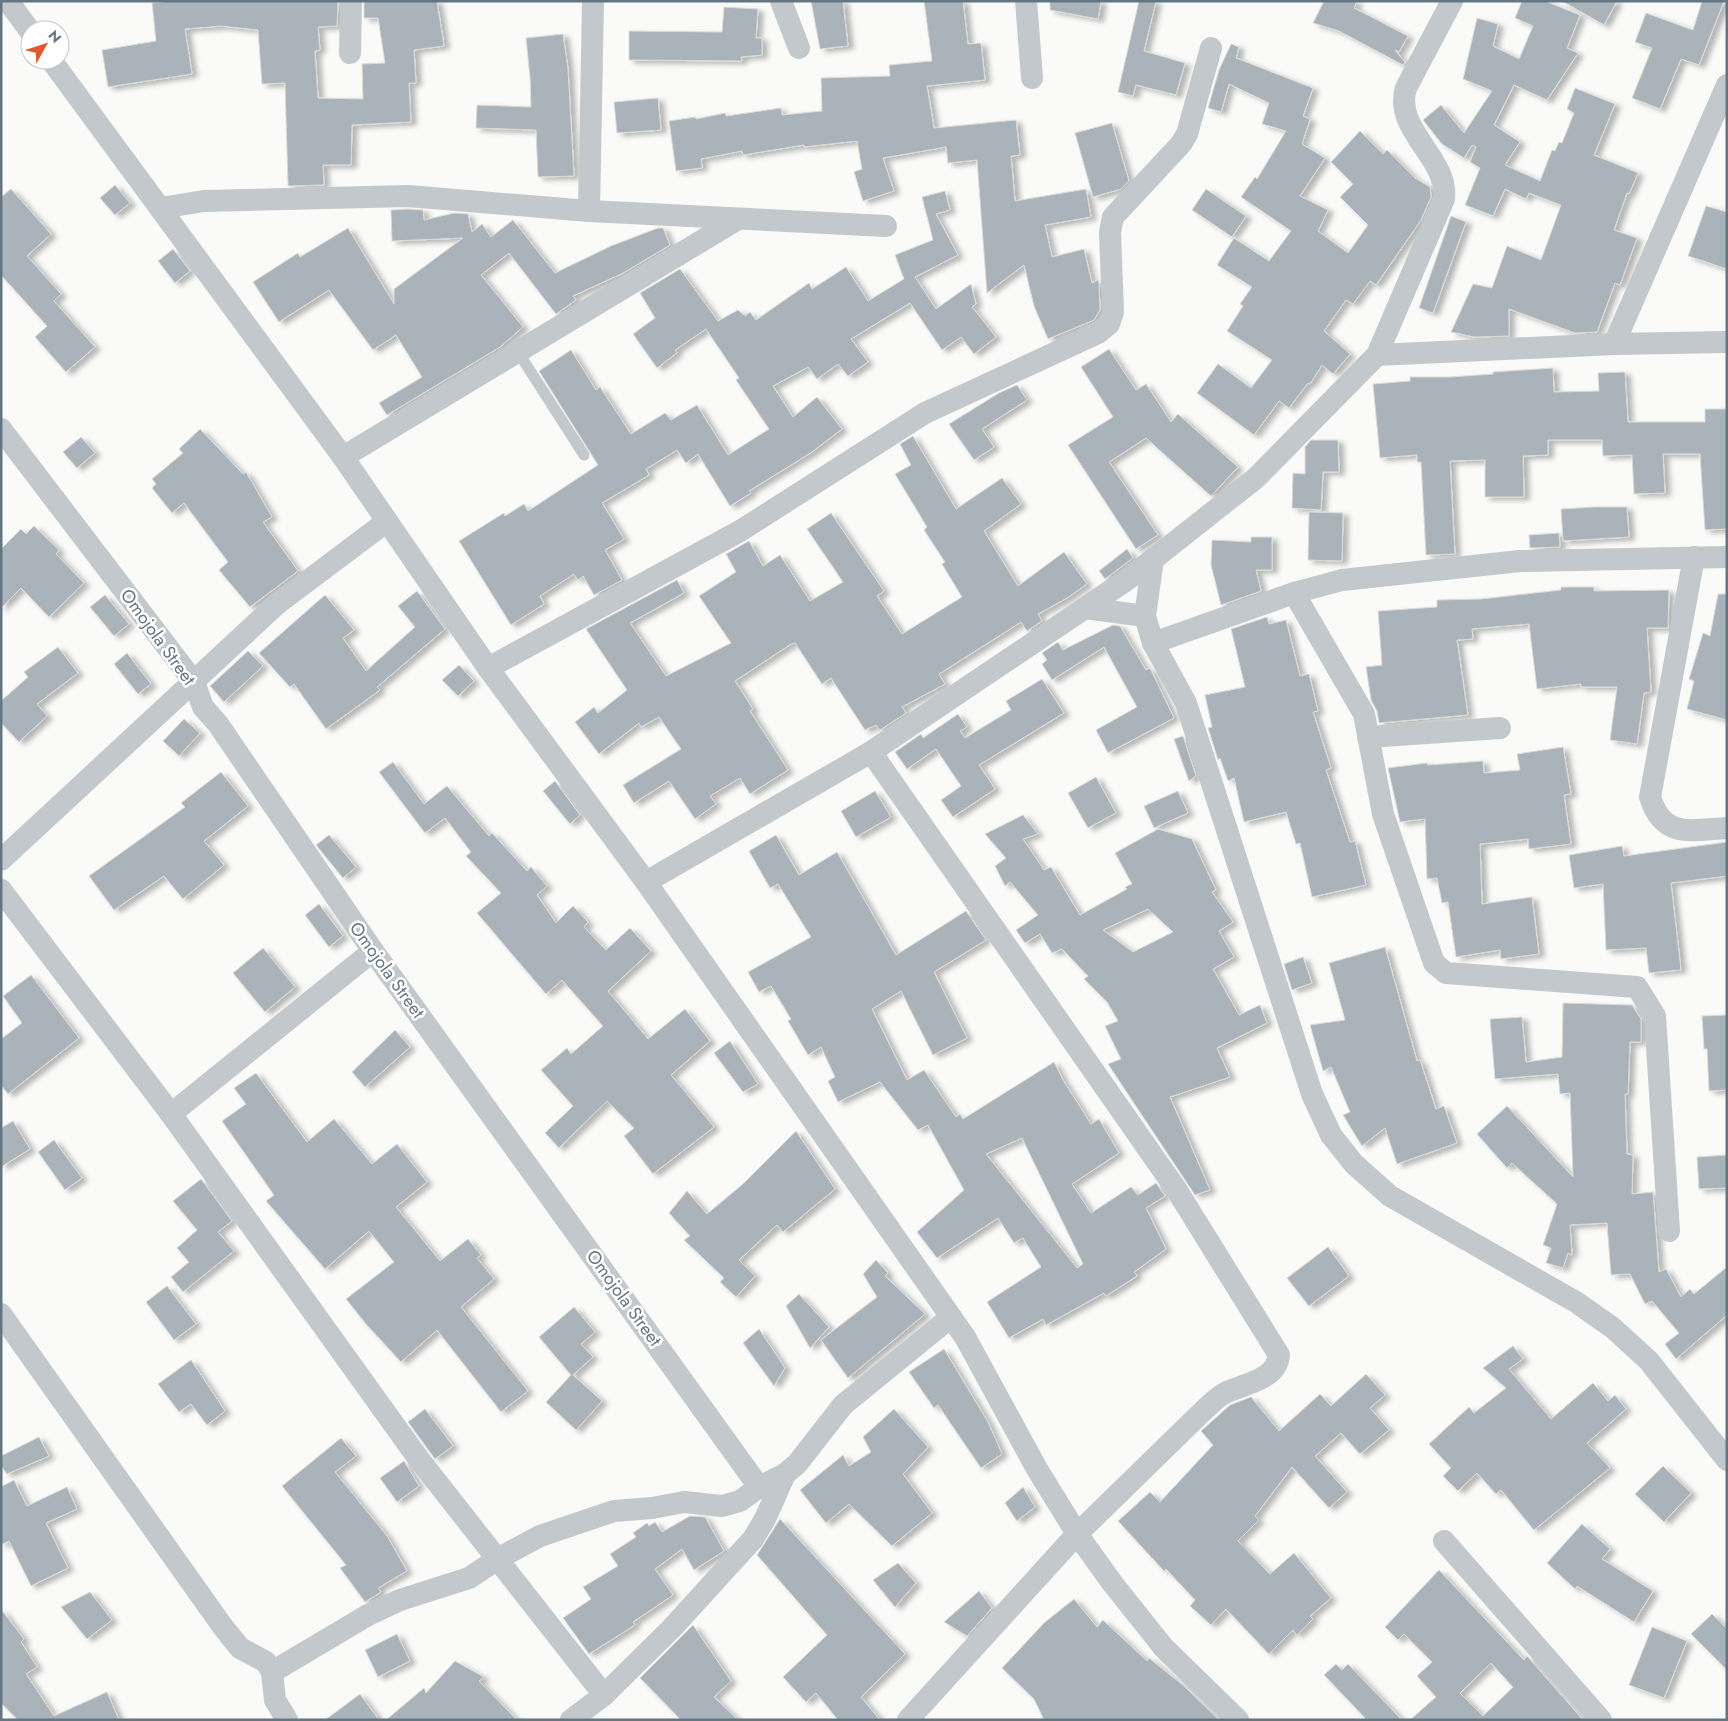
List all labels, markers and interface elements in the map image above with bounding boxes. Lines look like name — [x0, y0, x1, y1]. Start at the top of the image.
north arrow — [20, 20, 70, 70]
text: N — [44, 26, 66, 47]
street label: Omojola Street — [114, 583, 202, 691]
street label: Omojola Street — [343, 916, 431, 1024]
street label: Omojola Street — [580, 1244, 668, 1352]

